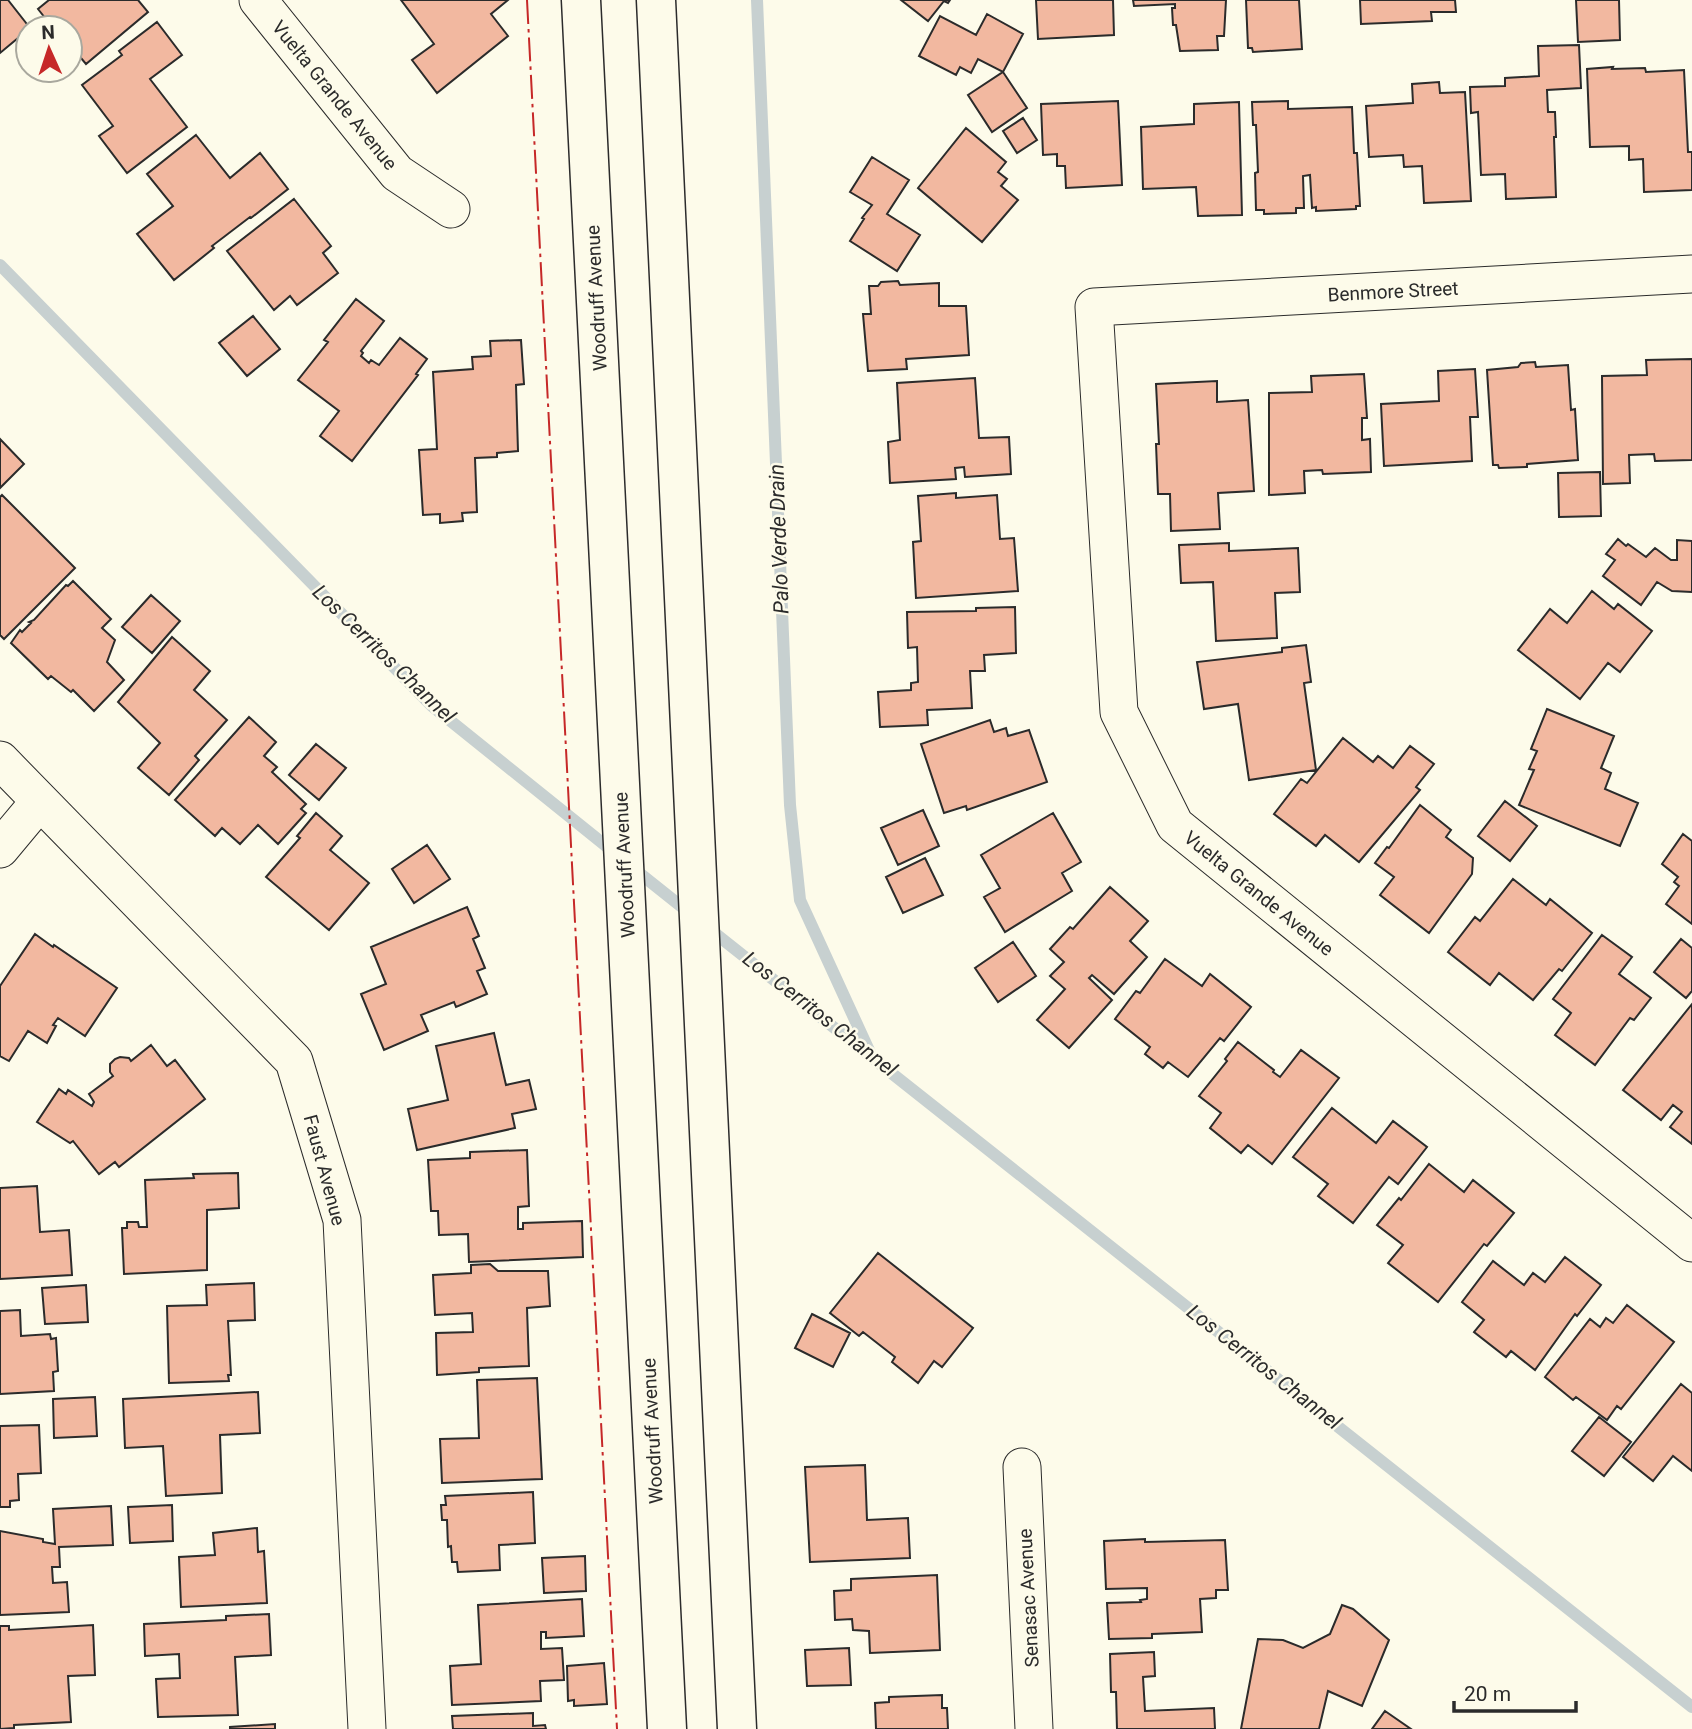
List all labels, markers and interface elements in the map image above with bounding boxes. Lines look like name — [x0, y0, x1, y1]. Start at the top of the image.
north arrow — [14, 14, 84, 84]
street label: Vuelta Grande Avenue — [267, 16, 402, 175]
text: N — [41, 21, 55, 44]
street label: Woodruff Avenue — [581, 225, 612, 371]
street label: Benmore Street — [1327, 277, 1459, 306]
water label: Palo Verde Drain — [764, 464, 794, 614]
water label: Los Cerritos Channel — [308, 580, 461, 729]
street label: Woodruff Avenue — [609, 792, 640, 938]
street label: Vuelta Grande Avenue — [1179, 826, 1338, 961]
water label: Los Cerritos Channel — [738, 946, 903, 1082]
street label: Faust Avenue — [299, 1112, 350, 1228]
water label: Los Cerritos Channel — [1182, 1299, 1347, 1435]
street label: Woodruff Avenue — [637, 1358, 668, 1504]
street label: Senasac Avenue — [1013, 1528, 1044, 1668]
scale bar — [1454, 1670, 1576, 1714]
text: 20 m — [1464, 1682, 1511, 1706]

